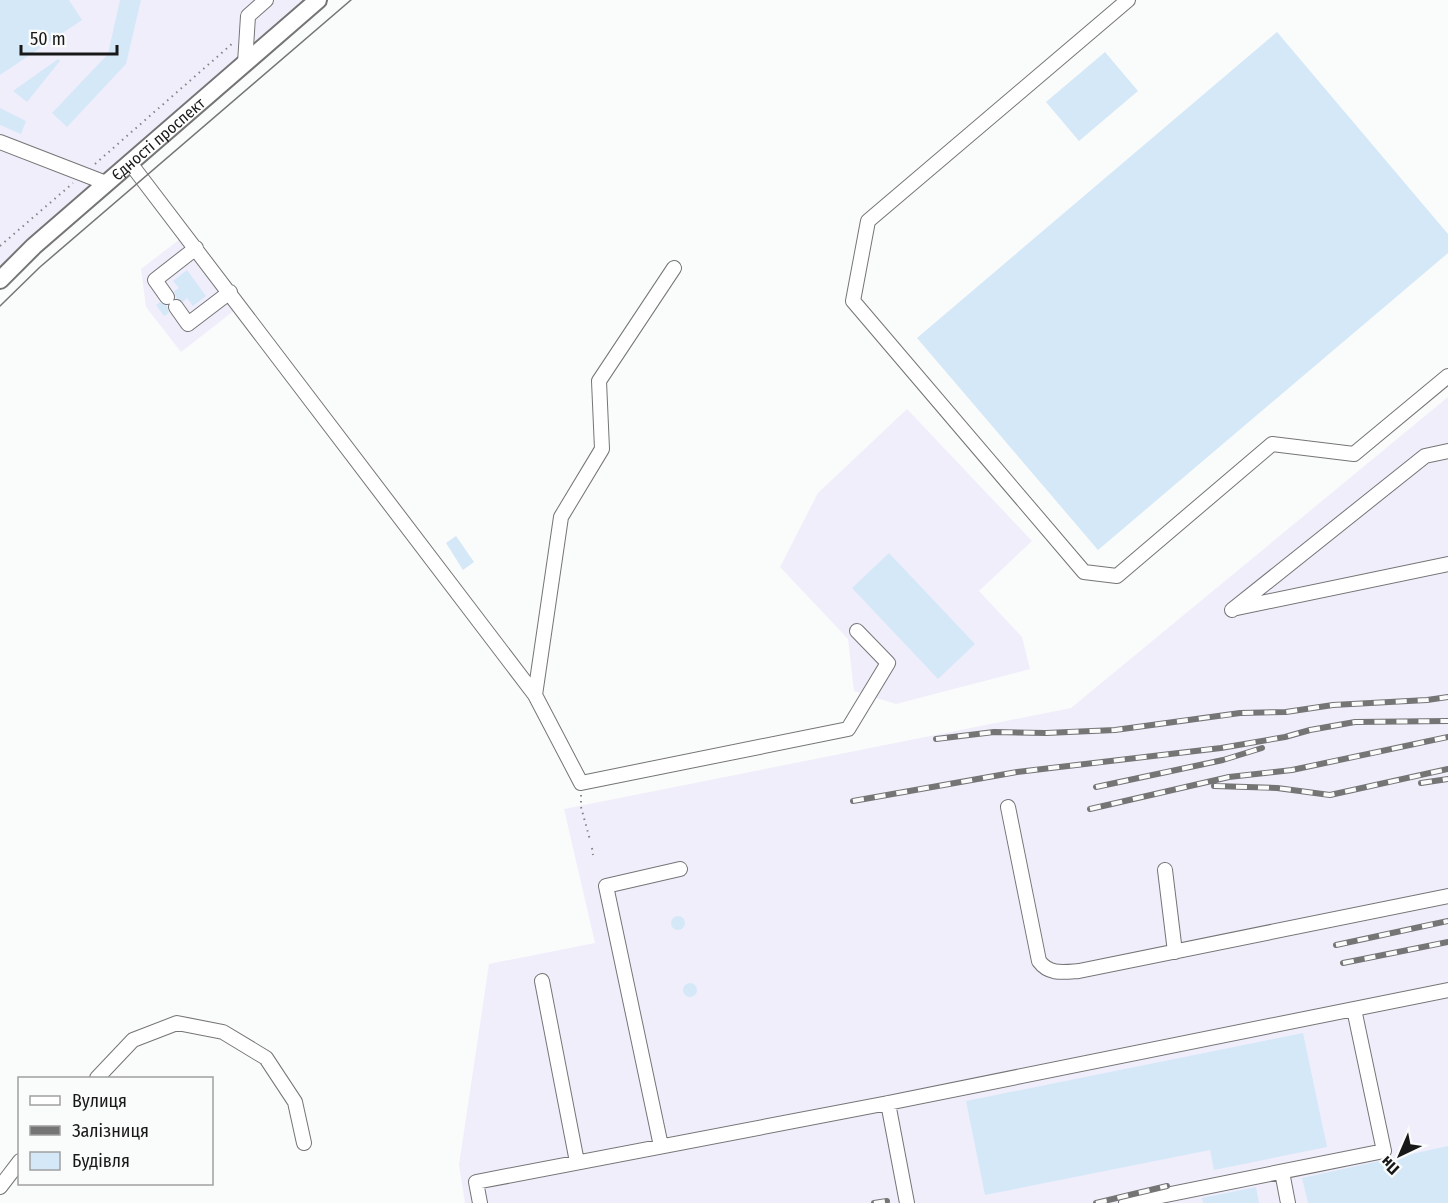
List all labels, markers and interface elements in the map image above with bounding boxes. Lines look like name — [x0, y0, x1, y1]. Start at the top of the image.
scale bar — [21, 18, 117, 56]
text: 50 m — [30, 28, 66, 50]
street label: Єдності проспект — [107, 93, 209, 184]
legend — [18, 1077, 213, 1185]
text: Вулиця — [72, 1090, 127, 1112]
text: Залізниця — [72, 1120, 149, 1142]
north arrow — [1370, 1125, 1430, 1185]
text: Будівля — [72, 1150, 130, 1172]
text: Пн — [1377, 1152, 1403, 1179]

